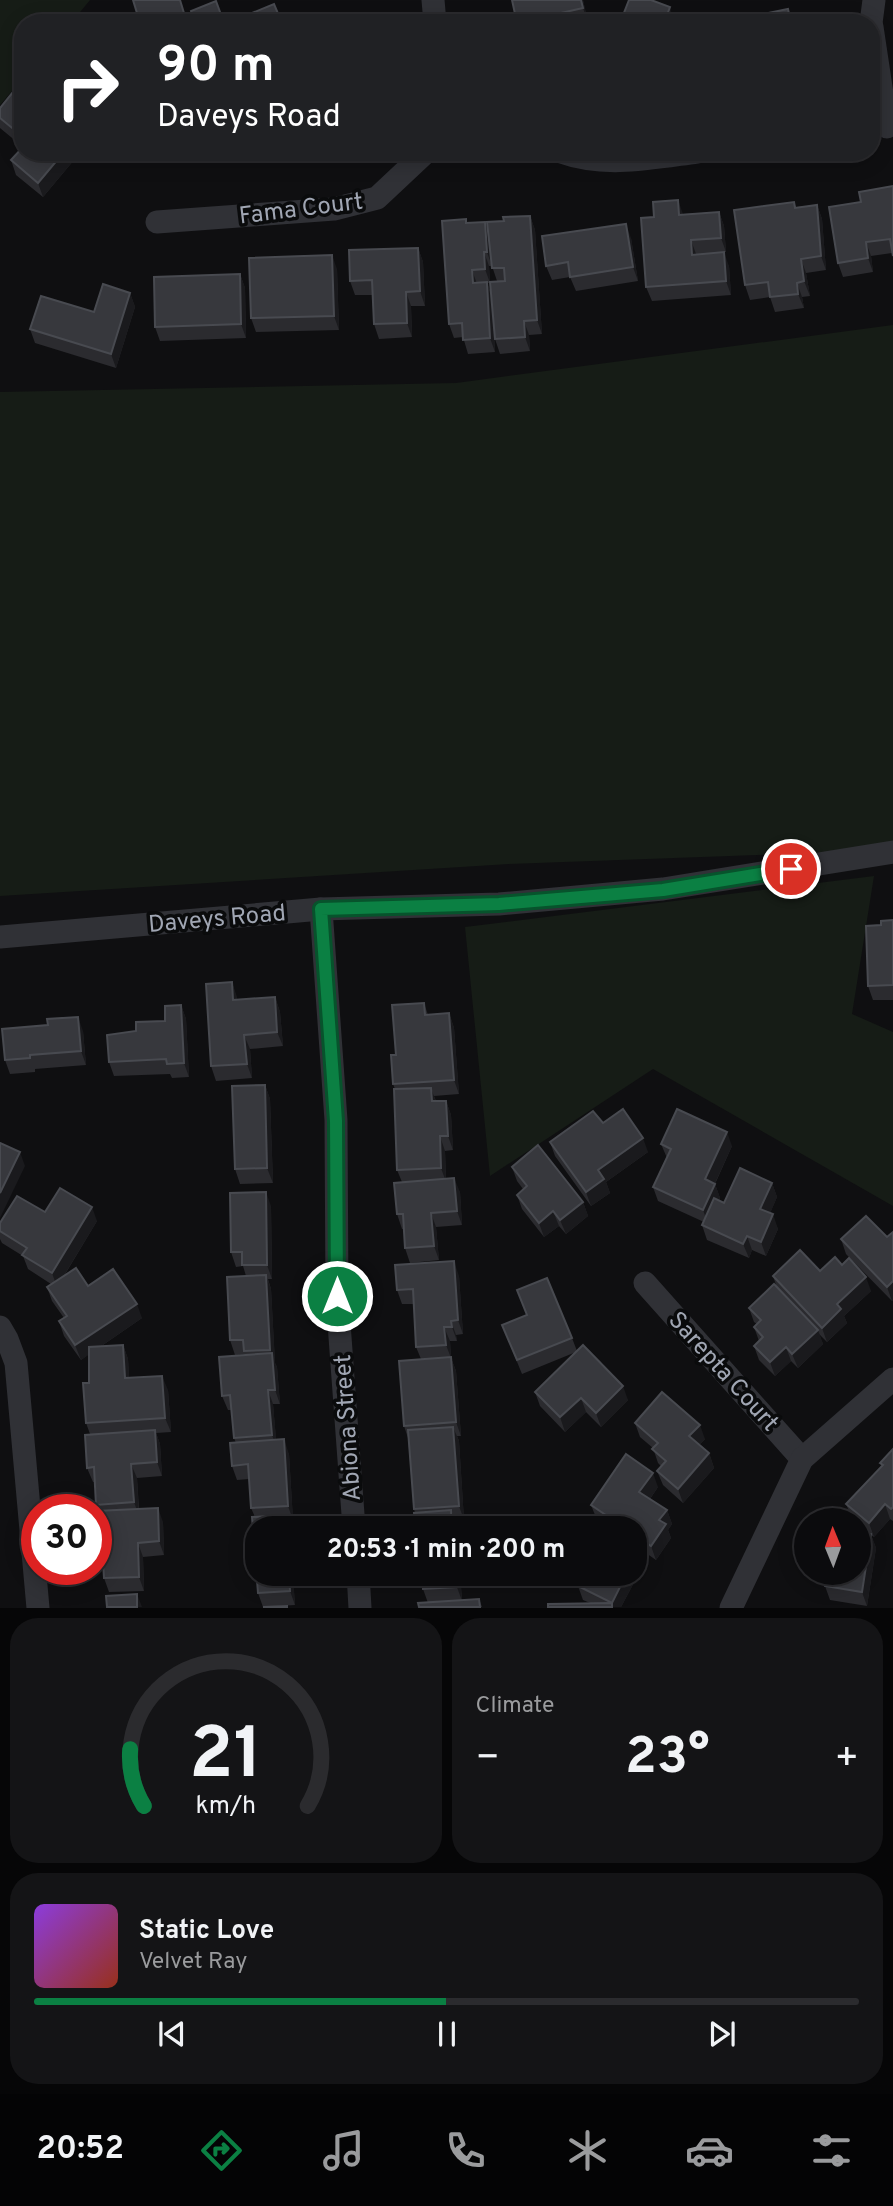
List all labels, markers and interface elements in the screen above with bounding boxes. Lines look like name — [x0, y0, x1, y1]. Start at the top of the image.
text: 90 m — [157, 37, 275, 99]
icon: right — [42, 42, 133, 133]
text: Daveys Road — [157, 98, 341, 138]
street label: Fama Court — [238, 187, 365, 232]
pin — [761, 839, 821, 899]
icon: arrive — [772, 850, 810, 888]
street label: Daveys Road — [147, 899, 287, 941]
position arrow — [300, 1259, 374, 1333]
street label: Sarepta Court — [661, 1306, 784, 1439]
street label: Abiona Street — [329, 1353, 369, 1502]
speed limit sign: 30 — [21, 1494, 112, 1585]
north arrow — [794, 1508, 872, 1586]
map controls — [794, 1508, 871, 1585]
text: 20:53 · 1 min · 200 m — [327, 1534, 565, 1567]
text: Climate — [476, 1692, 554, 1721]
text: 21 — [189, 1713, 263, 1805]
text: 23° — [625, 1726, 710, 1792]
text: − — [476, 1735, 500, 1784]
text: + — [834, 1735, 859, 1784]
text: km/h — [195, 1791, 256, 1823]
text: Static Love — [139, 1915, 274, 1948]
text: Velvet Ray — [139, 1948, 247, 1977]
icon: previous — [153, 2015, 191, 2053]
icon: pause — [428, 2015, 466, 2053]
icon: next — [703, 2015, 741, 2053]
icon: directions — [197, 2126, 246, 2175]
icon: music — [319, 2126, 368, 2175]
icon: phone — [441, 2126, 490, 2175]
icon: climate — [563, 2126, 612, 2175]
icon: car — [685, 2126, 734, 2175]
icon: filters — [807, 2126, 856, 2175]
text: 20:52 — [37, 2130, 124, 2170]

